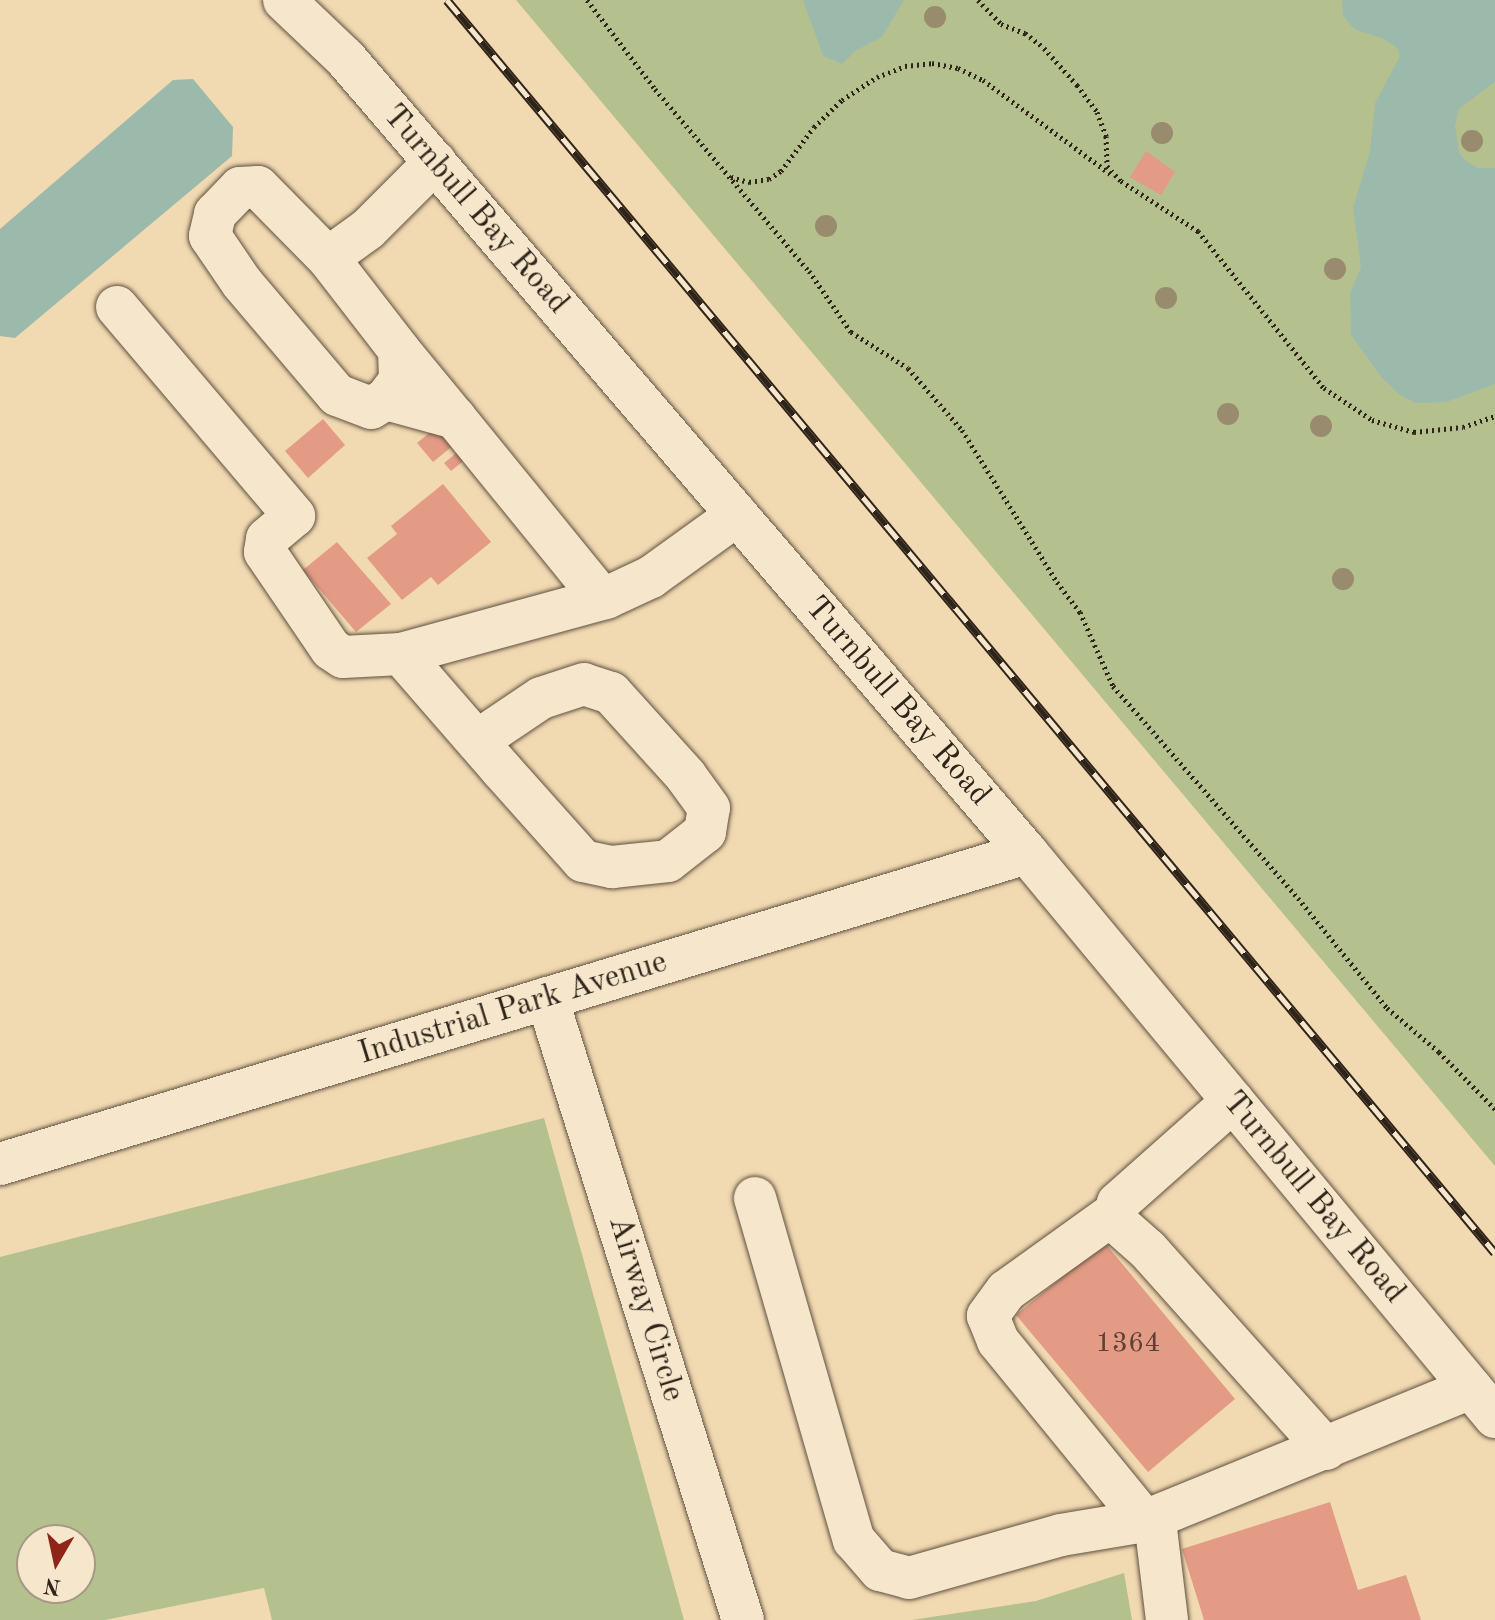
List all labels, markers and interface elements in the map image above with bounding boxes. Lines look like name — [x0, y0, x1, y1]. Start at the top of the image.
street label: Turnbull Bay Road — [374, 98, 576, 322]
street label: Turnbull Bay Road — [796, 590, 998, 814]
street label: Industrial Park Avenue — [354, 944, 672, 1074]
street label: Turnbull Bay Road — [1213, 1084, 1413, 1312]
street label: Airway Circle — [599, 1212, 691, 1406]
house number: 1364 — [1096, 1327, 1160, 1361]
north arrow — [16, 1524, 96, 1604]
text: N — [43, 1574, 63, 1598]

